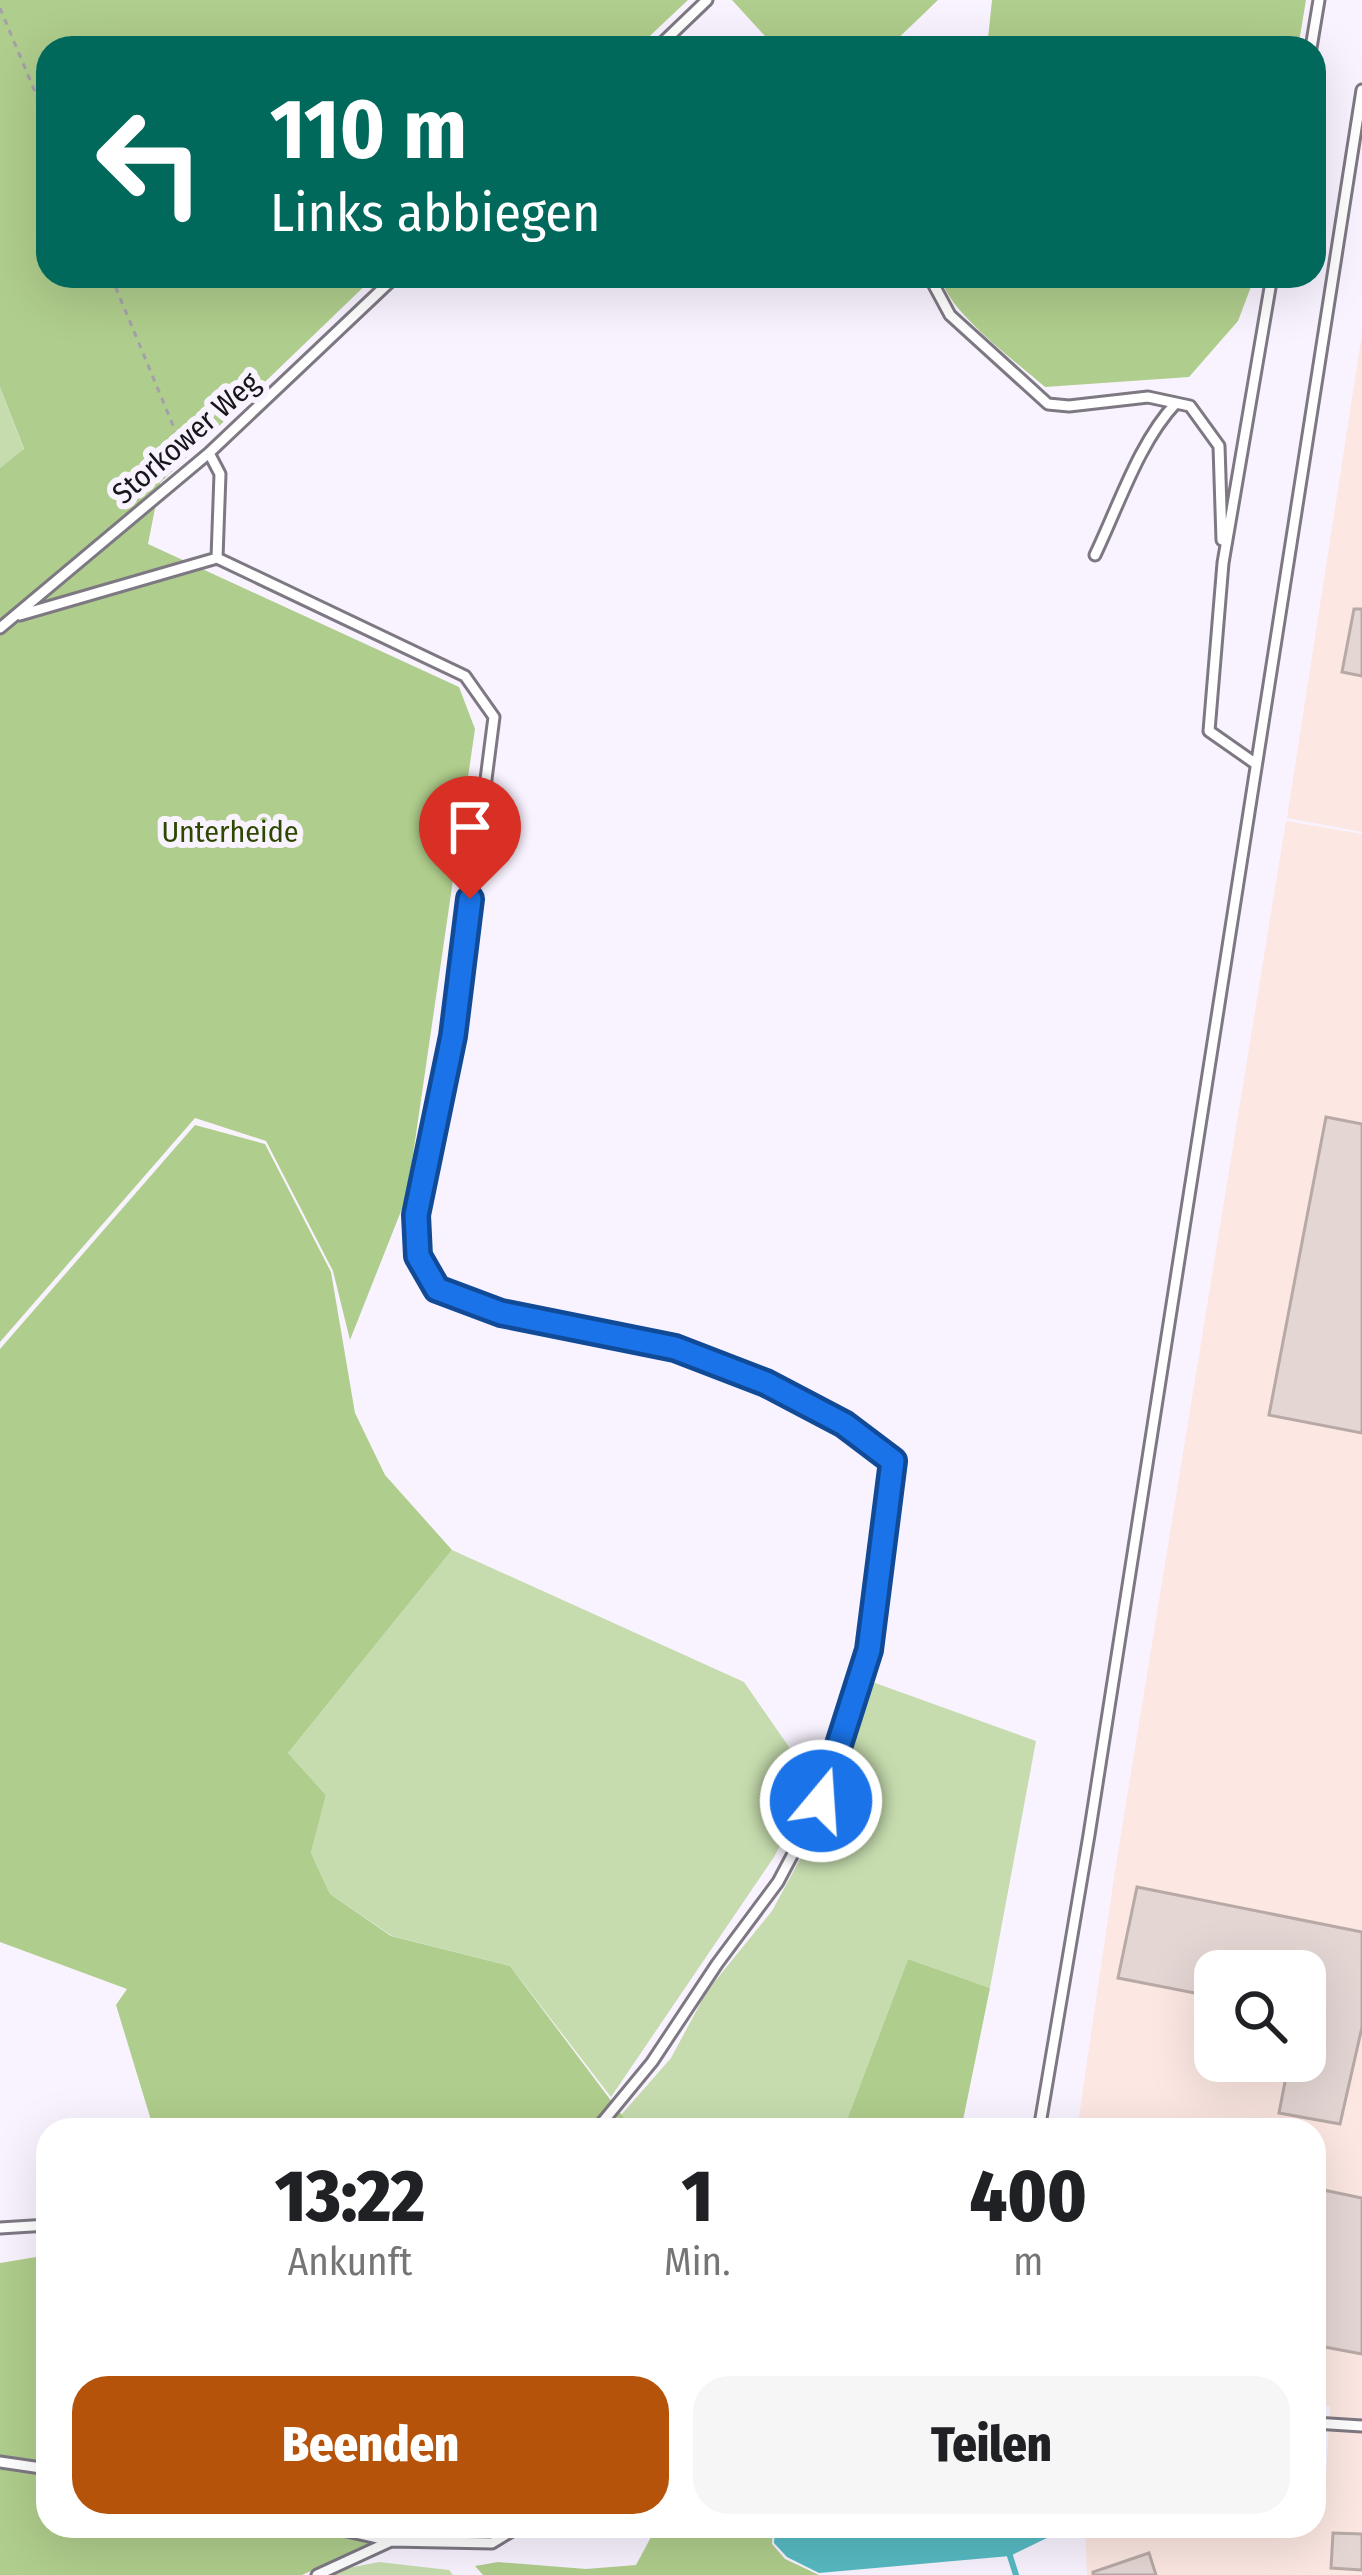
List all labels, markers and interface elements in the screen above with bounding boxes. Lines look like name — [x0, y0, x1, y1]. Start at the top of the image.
text: 110 m — [270, 79, 467, 180]
icon: left — [72, 84, 228, 240]
text: Links abbiegen — [270, 181, 600, 245]
street label: Storkower Weg — [105, 364, 268, 512]
pin — [419, 776, 521, 899]
icon: arrive — [437, 794, 503, 860]
park label: Unterheide — [161, 814, 299, 850]
position arrow — [758, 1738, 884, 1864]
map controls — [1194, 1950, 1326, 2082]
button: search — [1194, 1950, 1326, 2082]
text: 13:22 — [275, 2154, 425, 2240]
text: 1 — [682, 2154, 713, 2240]
text: 400 — [969, 2154, 1087, 2240]
text: Ankunft — [288, 2239, 412, 2285]
text: Min. — [664, 2239, 730, 2285]
text: m — [1013, 2239, 1043, 2285]
button: Beenden — [72, 2376, 669, 2514]
button: Teilen — [693, 2376, 1290, 2514]

